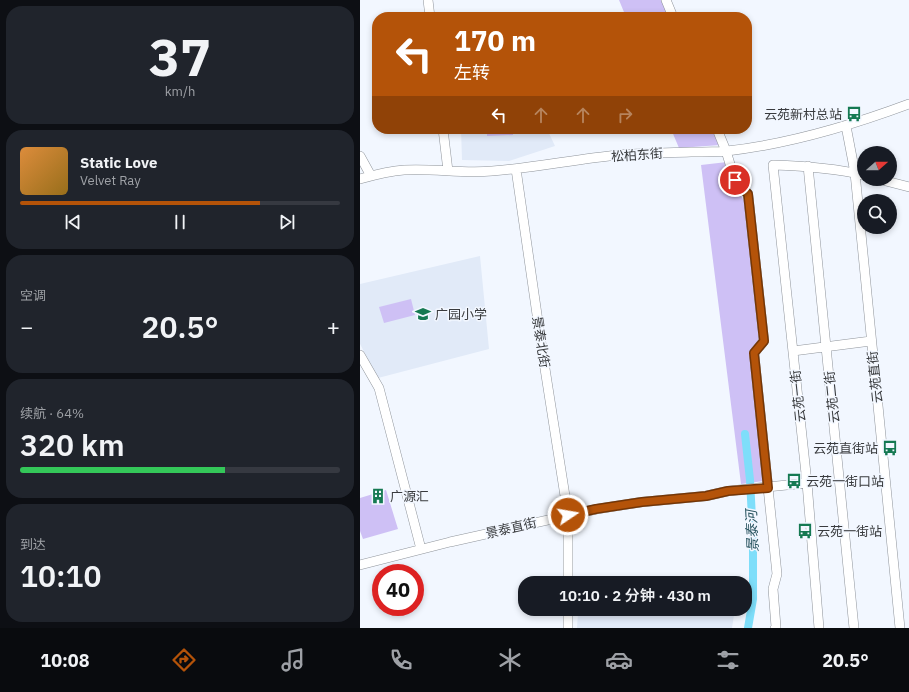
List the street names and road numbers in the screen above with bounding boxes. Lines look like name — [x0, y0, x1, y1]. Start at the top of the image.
street label: 松柏东街 — [610, 145, 664, 165]
street label: 景泰北街 — [529, 315, 553, 369]
street label: 云苑直街 — [864, 350, 886, 404]
street label: 云苑一街 — [787, 369, 809, 423]
street label: 云苑二街 — [821, 370, 843, 424]
street label: 景泰直街 — [484, 514, 538, 542]

